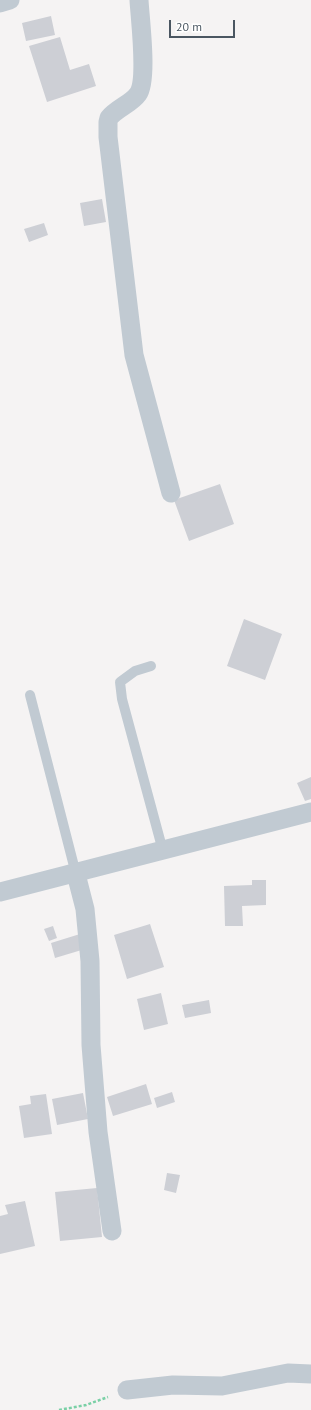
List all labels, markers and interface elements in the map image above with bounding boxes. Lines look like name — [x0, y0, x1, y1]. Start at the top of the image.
scale bar — [171, 12, 237, 38]
text: 20 m — [176, 19, 202, 34]

